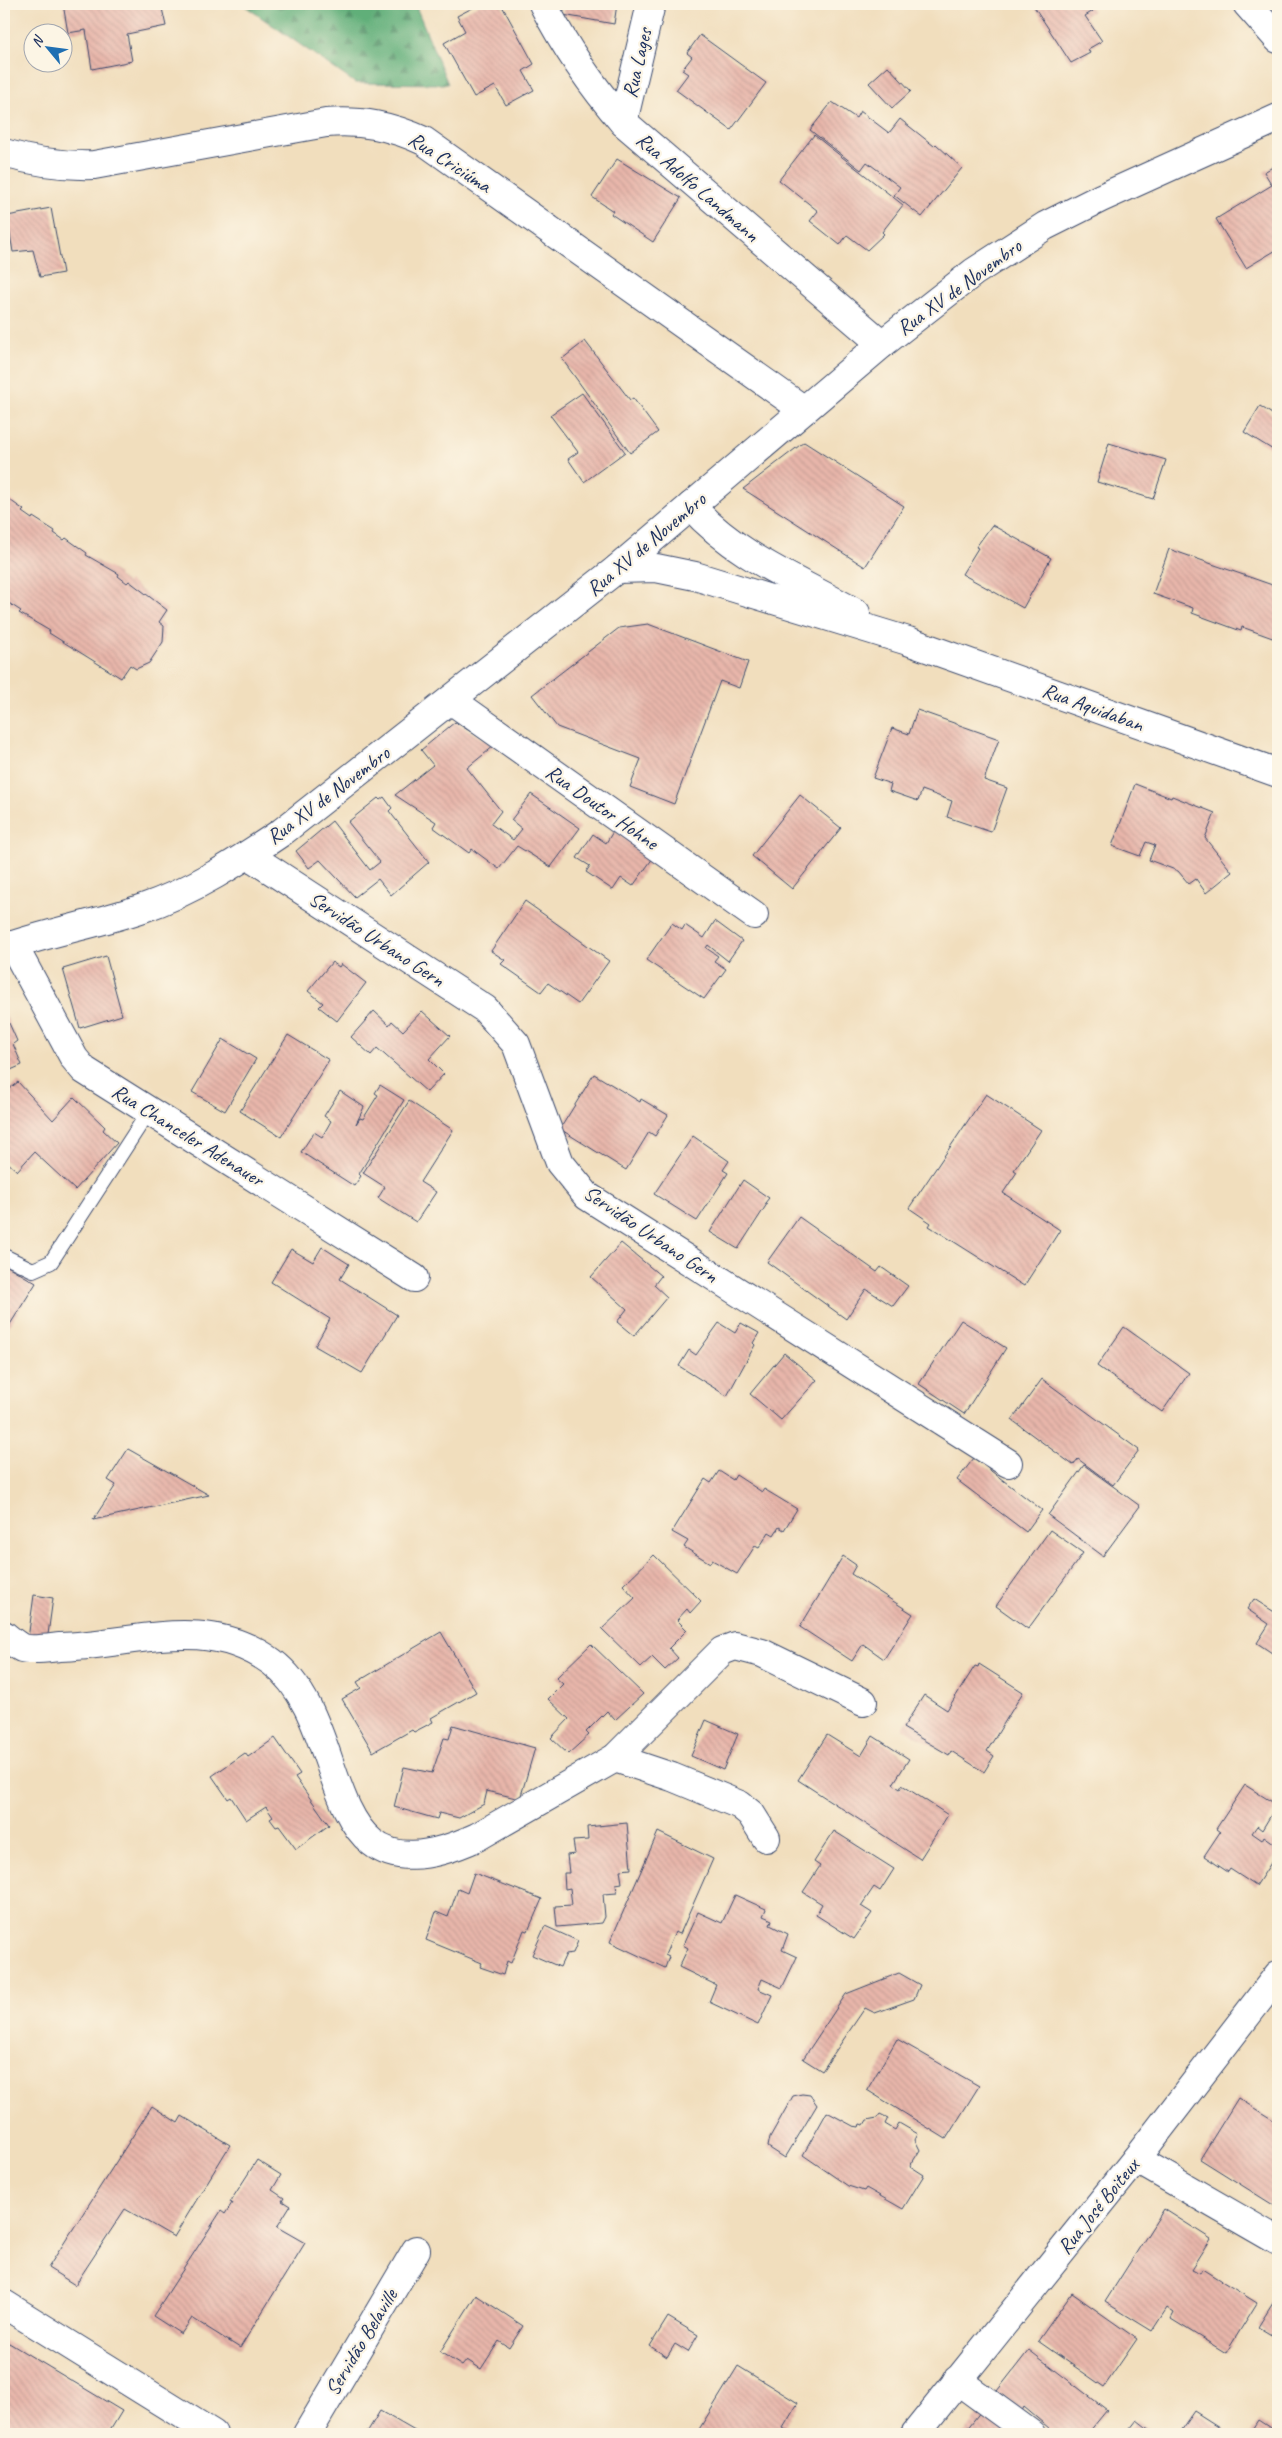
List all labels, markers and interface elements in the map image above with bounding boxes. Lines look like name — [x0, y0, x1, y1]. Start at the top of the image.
north arrow — [22, 22, 72, 72]
street label: Rua Lages — [616, 24, 658, 100]
text: N — [28, 32, 48, 50]
street label: Rua Criciúma — [404, 126, 498, 199]
street label: Rua Adolfo Landmann — [631, 126, 765, 248]
street label: Rua XV de Novembro — [892, 232, 1028, 341]
street label: Rua XV de Novembro — [581, 485, 712, 601]
street label: Rua Aquidaban — [1039, 677, 1148, 737]
street label: Rua XV de Novembro — [261, 739, 396, 850]
street label: Rua Doutor Hohne — [541, 759, 665, 857]
street label: Servidão Urbano Gern — [304, 885, 450, 993]
street label: Rua Chanceler Adenauer — [107, 1078, 270, 1193]
street label: Servidão Urbano Gern — [579, 1179, 724, 1289]
street label: Rua José Boiteux — [1051, 2151, 1146, 2259]
street label: Servidão Belaville — [319, 2283, 404, 2400]

